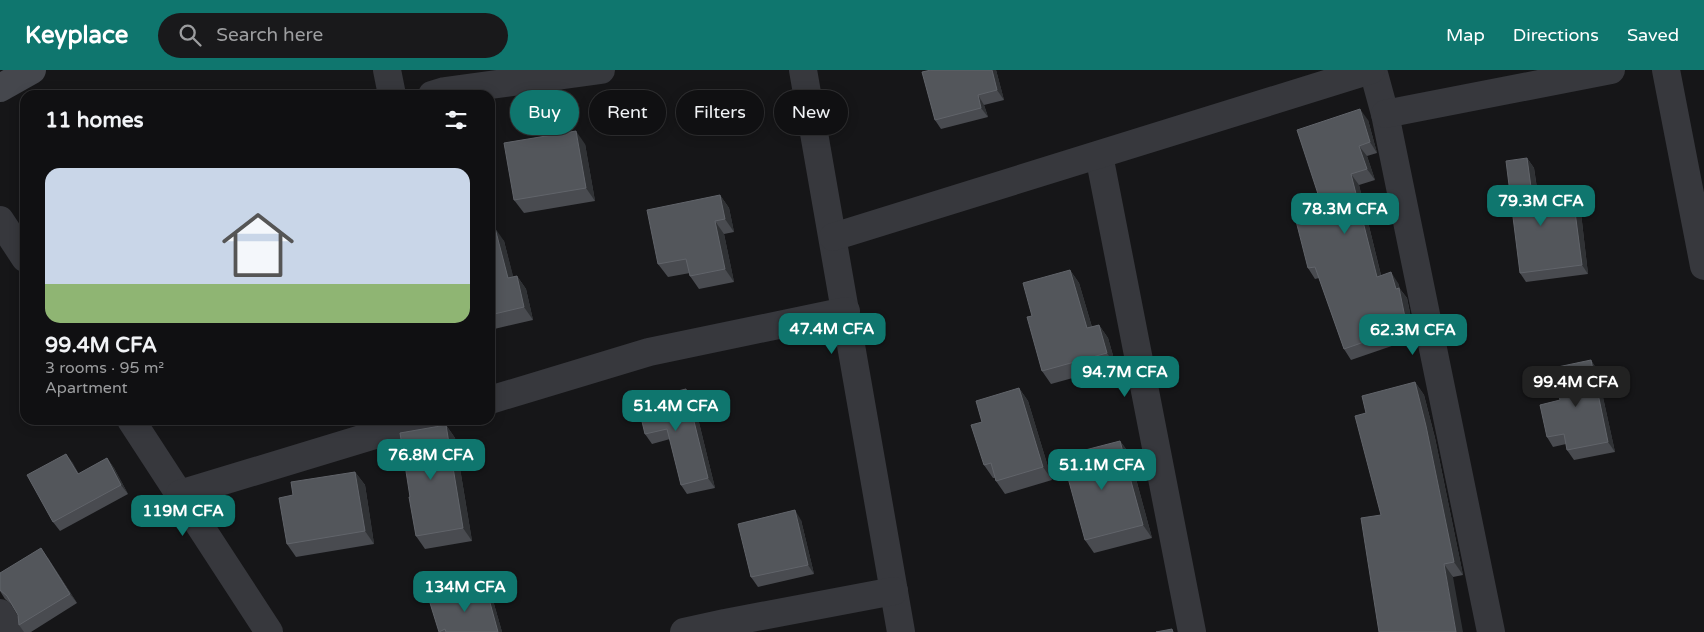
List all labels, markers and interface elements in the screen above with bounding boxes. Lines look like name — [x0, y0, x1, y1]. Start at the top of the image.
search box — [158, 13, 508, 58]
text: Keyplace — [25, 21, 128, 50]
icon: search — [176, 21, 204, 49]
text: Search here — [216, 24, 323, 46]
text: Map — [1446, 24, 1485, 46]
text: Directions — [1513, 24, 1599, 46]
text: Saved — [1627, 24, 1679, 46]
chip: Buy — [510, 90, 579, 135]
chip: Rent — [589, 90, 666, 135]
chip: Filters — [676, 90, 764, 135]
chip: New — [774, 90, 848, 135]
icon: filters — [442, 106, 470, 134]
text: 11 homes — [45, 108, 144, 133]
pin: 79.3M CFA — [1484, 184, 1598, 227]
text: 79.3M CFA — [1498, 191, 1584, 211]
pin: 78.3M CFA — [1288, 192, 1402, 235]
text: 78.3M CFA — [1302, 199, 1388, 219]
icon: home — [213, 200, 303, 290]
pin: 47.4M CFA — [775, 312, 889, 355]
pin: 62.3M CFA — [1356, 314, 1470, 356]
text: 47.4M CFA — [790, 319, 874, 339]
text: 62.3M CFA — [1370, 320, 1456, 340]
text: 99.4M CFA — [45, 333, 157, 358]
pin: 94.7M CFA — [1068, 356, 1182, 398]
text: 3 rooms · 95 m² — [45, 358, 164, 378]
text: 94.7M CFA — [1082, 362, 1168, 382]
pin: 99.4M CFA — [1519, 366, 1633, 408]
text: 99.4M CFA — [1533, 372, 1619, 392]
text: Apartment — [45, 378, 128, 398]
pin: 51.4M CFA — [619, 390, 733, 432]
text: 51.4M CFA — [633, 396, 719, 416]
pin: 76.8M CFA — [374, 438, 488, 481]
text: 76.8M CFA — [388, 445, 474, 465]
pin: 51.1M CFA — [1045, 448, 1159, 491]
text: 51.1M CFA — [1059, 455, 1145, 475]
pin: 119M CFA — [131, 494, 235, 537]
text: 119M CFA — [142, 501, 224, 521]
pin: 134M CFA — [413, 570, 517, 613]
text: 134M CFA — [424, 577, 506, 597]

